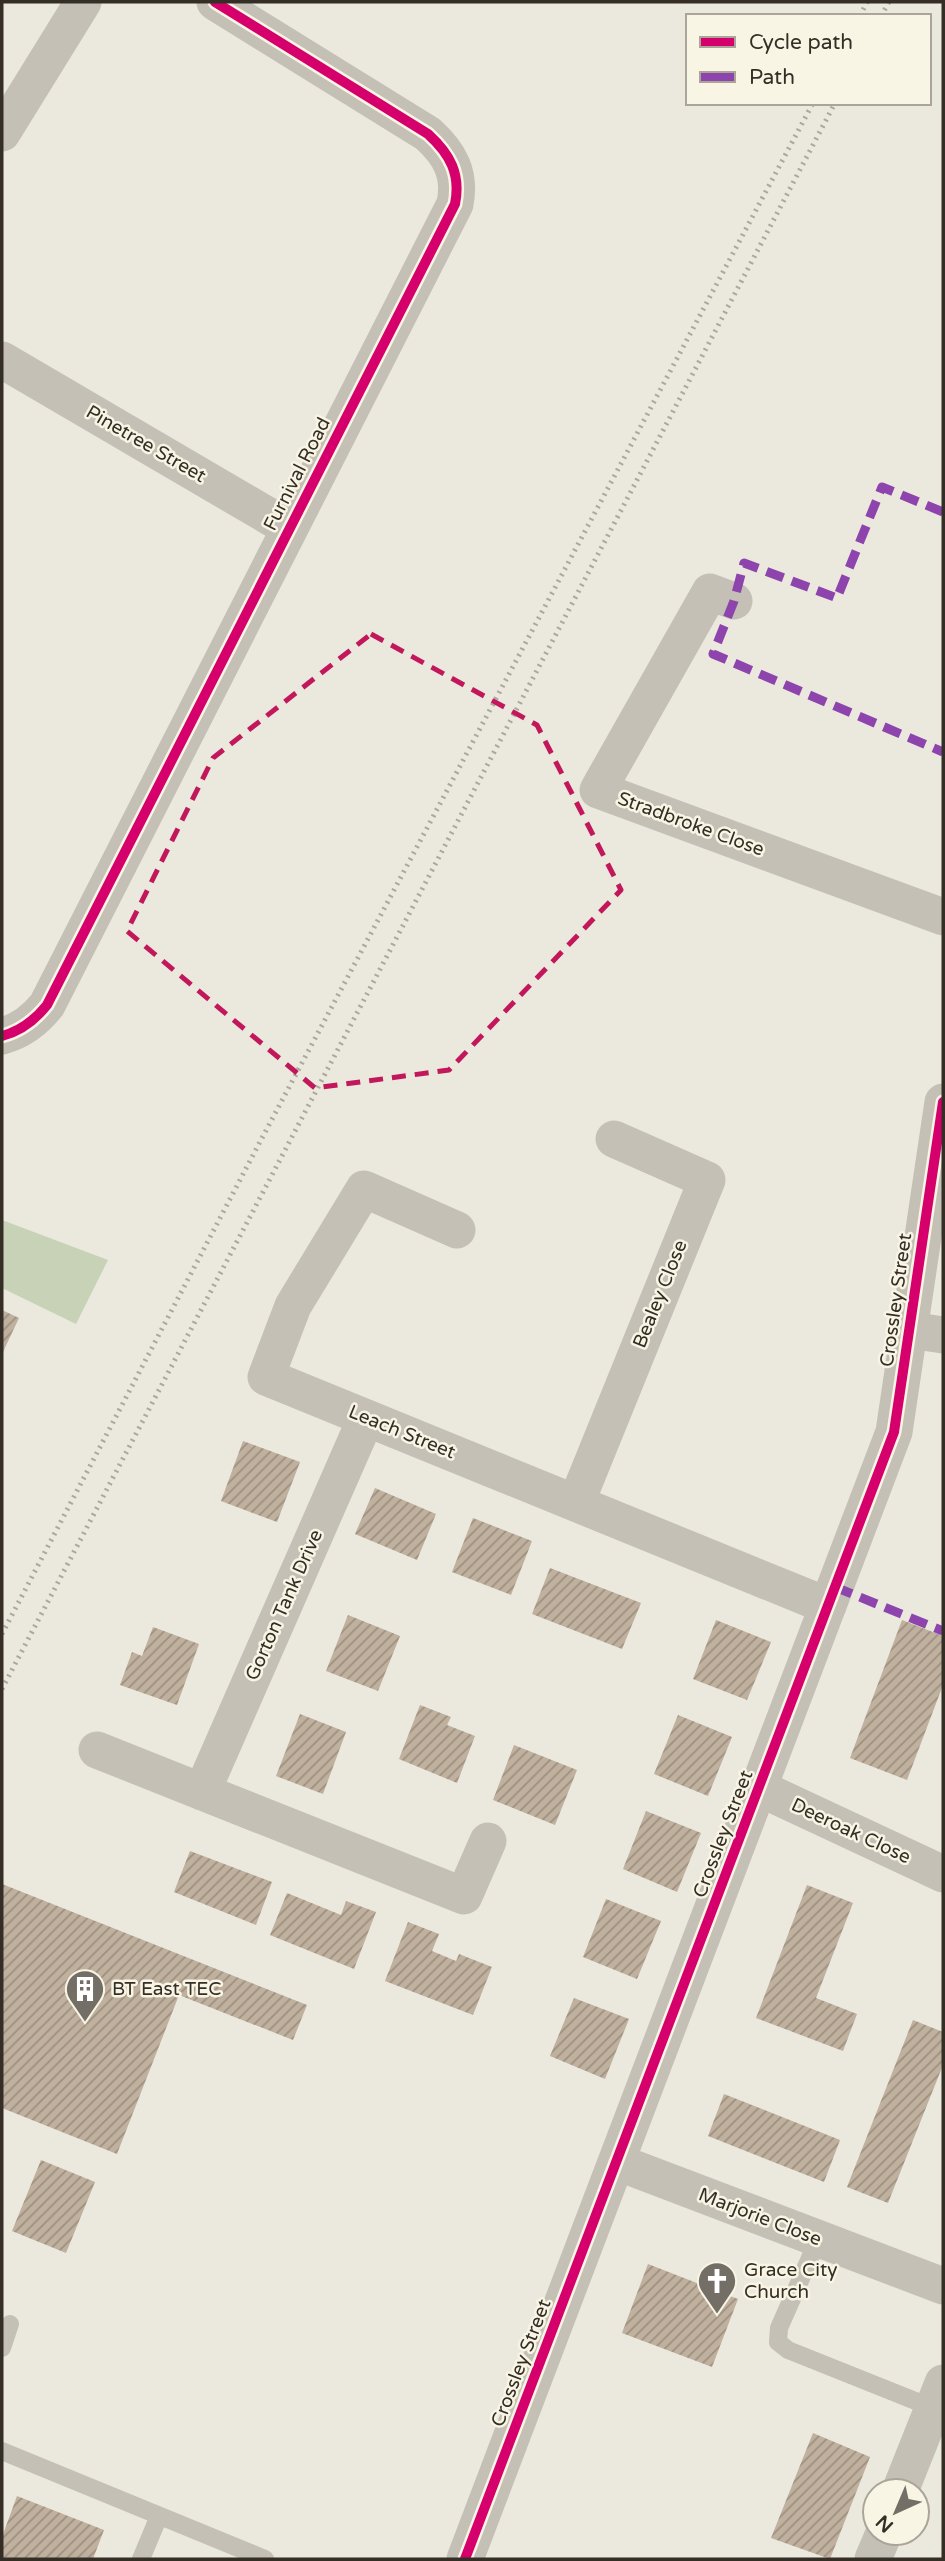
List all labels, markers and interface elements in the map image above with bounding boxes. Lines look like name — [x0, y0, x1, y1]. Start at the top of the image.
legend — [686, 14, 931, 105]
text: Cycle path — [749, 30, 853, 55]
text: Path — [749, 65, 795, 90]
street label: Pinetree Street — [82, 401, 210, 487]
street label: Furnival Road — [259, 414, 335, 534]
street label: Stradbroke Close — [615, 787, 767, 861]
street label: Crossley Street — [876, 1232, 916, 1368]
street label: Bealey Close — [628, 1237, 692, 1351]
street label: Leach Street — [345, 1401, 459, 1463]
street label: Gorton Tank Drive — [241, 1526, 327, 1684]
street label: Crossley Street — [689, 1767, 757, 1901]
street label: Deeroak Close — [788, 1794, 914, 1868]
building icon: BT East TEC — [64, 1968, 106, 2023]
place label: BT East TEC — [112, 1978, 222, 2000]
street label: Marjorie Close — [695, 2183, 825, 2251]
place label: Grace City Church — [744, 2259, 837, 2303]
church icon: Grace City Church — [696, 2260, 738, 2315]
street label: Crossley Street — [487, 2296, 555, 2430]
north arrow — [861, 2477, 931, 2547]
text: N — [872, 2510, 898, 2537]

